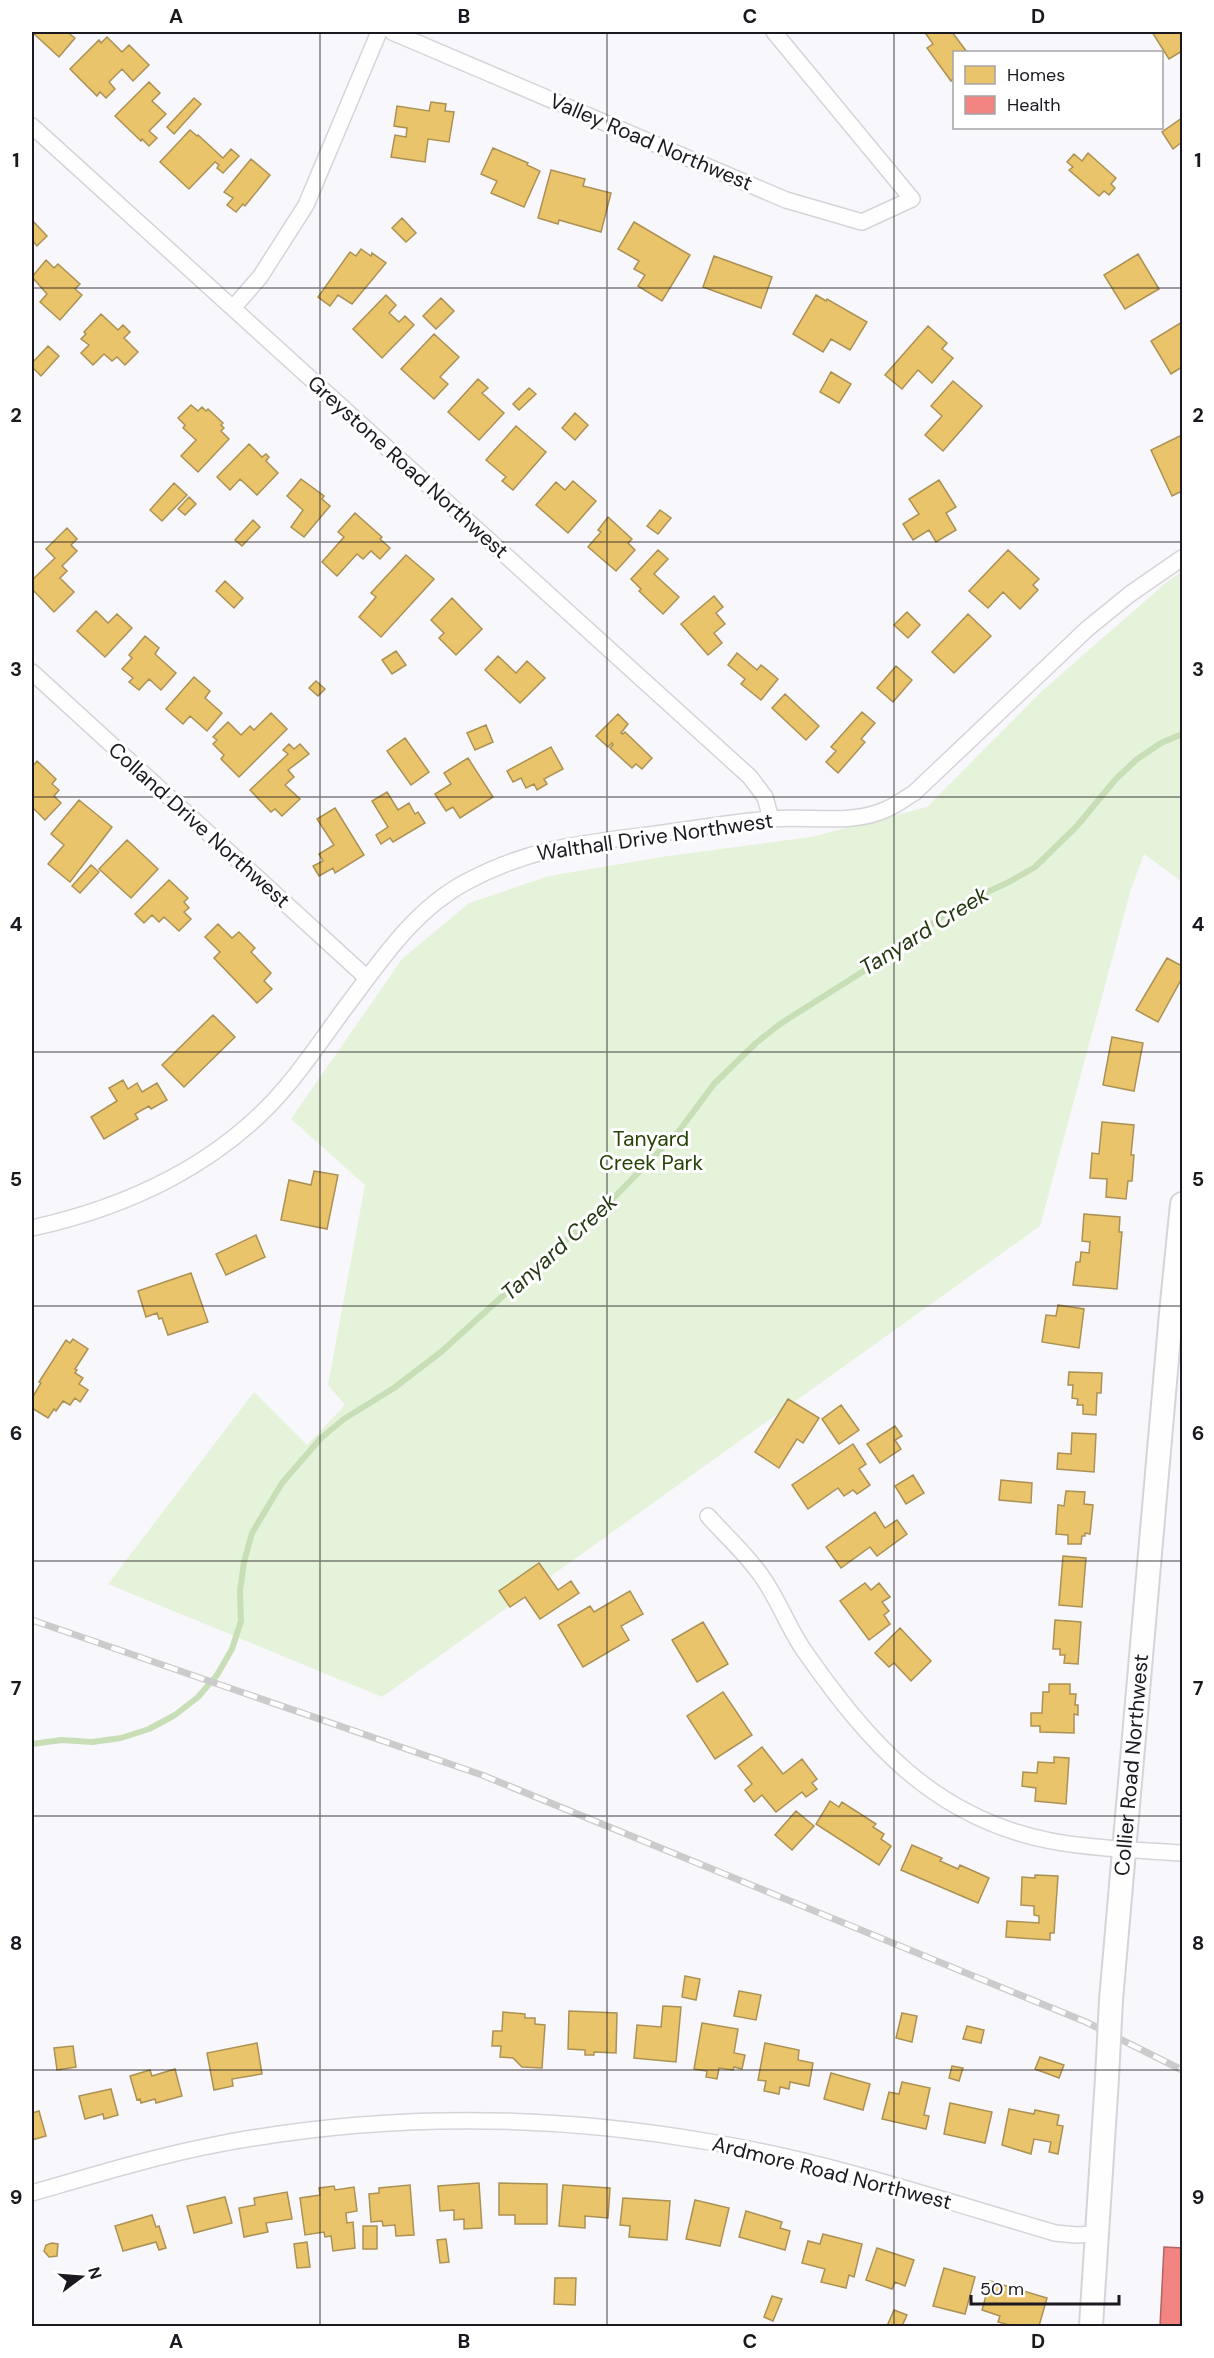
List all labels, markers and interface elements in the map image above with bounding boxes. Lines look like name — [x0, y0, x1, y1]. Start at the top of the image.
text: A — [169, 3, 183, 29]
text: B — [458, 3, 470, 29]
text: C — [743, 3, 757, 29]
text: D — [1031, 3, 1045, 29]
legend — [953, 51, 1163, 129]
text: Homes — [1007, 63, 1065, 87]
street label: Valley Road Northwest — [545, 87, 757, 197]
text: Health — [1007, 93, 1061, 117]
text: 1 — [12, 147, 20, 173]
text: 1 — [1194, 147, 1202, 173]
street label: Greystone Road Northwest — [302, 369, 514, 565]
text: 2 — [10, 402, 22, 428]
text: 2 — [1192, 402, 1204, 428]
text: 3 — [10, 656, 22, 682]
text: 3 — [1192, 656, 1204, 682]
street label: Colland Drive Northwest — [102, 736, 296, 914]
street label: Walthall Drive Northwest — [535, 807, 775, 867]
water label: Tanyard Creek — [854, 879, 995, 982]
text: 4 — [10, 911, 23, 937]
text: 4 — [1192, 911, 1205, 937]
park label: Tanyard Creek Park — [599, 1125, 703, 1177]
text: 5 — [10, 1166, 22, 1192]
text: 5 — [1192, 1166, 1204, 1192]
water label: Tanyard Creek — [495, 1187, 624, 1307]
text: 6 — [10, 1420, 22, 1446]
text: 6 — [1192, 1420, 1204, 1446]
street label: Collier Road Northwest — [1108, 1653, 1155, 1877]
text: 7 — [11, 1675, 22, 1701]
text: 7 — [1193, 1675, 1204, 1701]
text: 8 — [10, 1930, 22, 1956]
text: 8 — [1192, 1930, 1204, 1956]
street label: Ardmore Road Northwest — [709, 2130, 955, 2216]
text: 9 — [10, 2184, 22, 2210]
text: 9 — [1192, 2184, 1204, 2210]
north arrow — [51, 2247, 111, 2307]
text: N — [83, 2264, 107, 2282]
scale bar — [971, 2268, 1120, 2306]
text: 50 m — [980, 2277, 1024, 2301]
text: A — [169, 2328, 183, 2354]
text: B — [458, 2328, 470, 2354]
text: C — [743, 2328, 757, 2354]
text: D — [1031, 2328, 1045, 2354]

